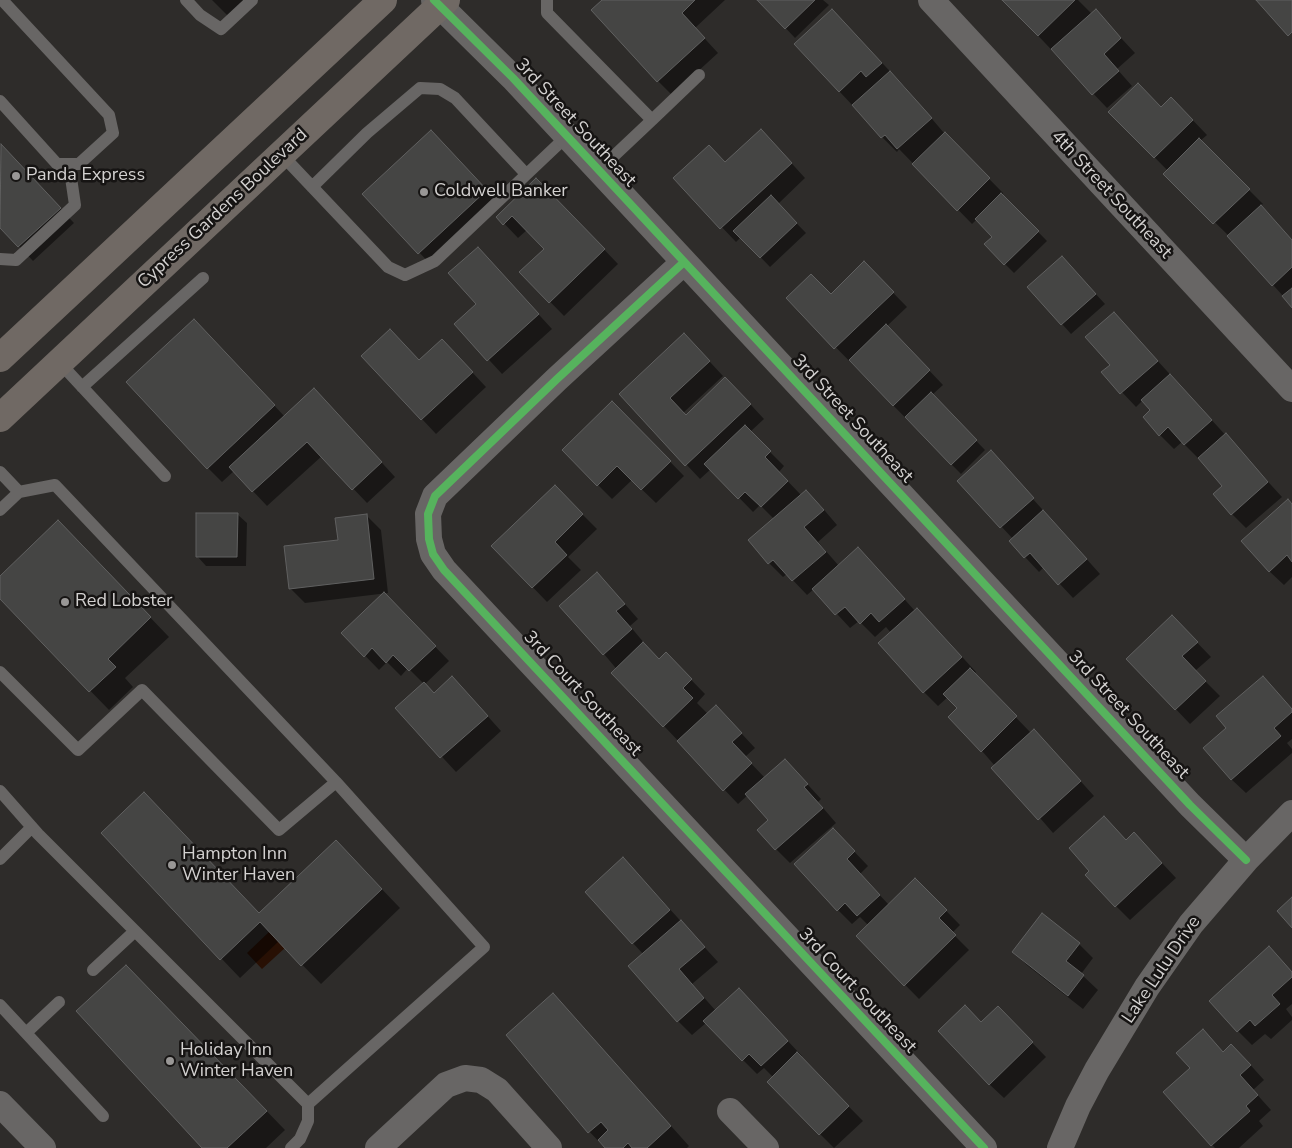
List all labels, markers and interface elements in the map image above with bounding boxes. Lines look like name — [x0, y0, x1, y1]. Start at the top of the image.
street label: 3rd Street Southeast — [510, 54, 640, 192]
street label: Cypress Gardens Boulevard — [134, 125, 312, 293]
street label: 4th Street Southeast — [1046, 126, 1176, 264]
place label: Panda Express — [26, 165, 145, 187]
marker: Panda Express — [10, 170, 22, 182]
place label: Coldwell Banker — [434, 181, 568, 203]
marker: Coldwell Banker — [418, 186, 430, 198]
street label: 3rd Street Southeast — [787, 350, 917, 488]
place label: Red Lobster — [75, 591, 173, 613]
marker: Red Lobster — [59, 596, 71, 608]
street label: 3rd Court Southeast — [518, 627, 646, 761]
street label: 3rd Street Southeast — [1063, 646, 1193, 784]
place label: Hampton Inn Winter Haven — [182, 844, 295, 886]
marker: Hampton Inn Winter Haven — [166, 859, 178, 871]
street label: Lake Lulu Drive — [1118, 912, 1206, 1028]
street label: 3rd Court Southeast — [793, 924, 921, 1058]
place label: Holiday Inn Winter Haven — [180, 1040, 293, 1082]
marker: Holiday Inn Winter Haven — [164, 1055, 176, 1067]

